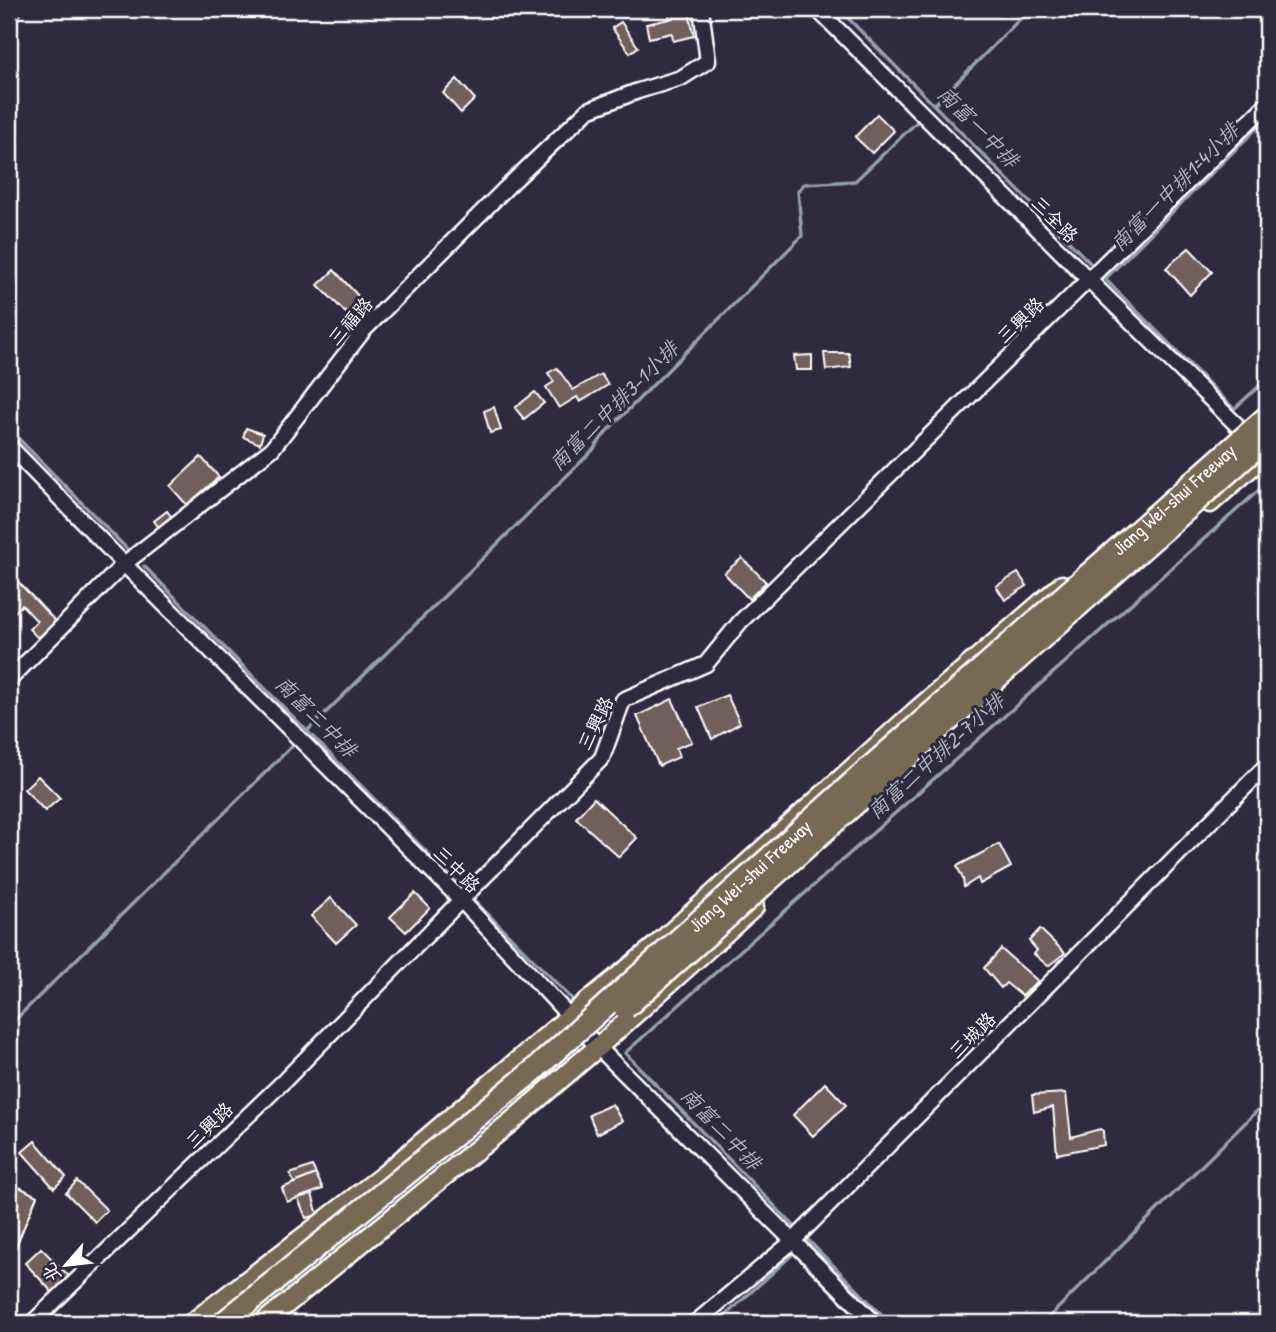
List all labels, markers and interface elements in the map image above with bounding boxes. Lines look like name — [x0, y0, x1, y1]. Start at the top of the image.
water label: 南富一中排 — [931, 79, 1027, 175]
water label: 南富一中排1-4小排 — [1104, 115, 1247, 257]
street label: 三全路 — [1026, 190, 1084, 248]
street label: 三福路 — [321, 291, 379, 351]
street label: 三興路 — [990, 291, 1050, 349]
water label: 南富二中排3-1小排 — [542, 333, 686, 477]
street label: Jiang Wei-shui Freeway — [1106, 438, 1241, 561]
water label: 南富二中排 — [269, 669, 365, 765]
water label: 南富二中排2-7小排 — [861, 685, 1012, 825]
street label: 三興路 — [571, 692, 619, 754]
street label: Jiang Wei-shui Freeway — [683, 814, 816, 938]
street label: 三中路 — [428, 840, 486, 898]
street label: 三城路 — [943, 1006, 1001, 1064]
water label: 南富二中排 — [674, 1081, 770, 1178]
street label: 三興路 — [179, 1096, 239, 1154]
north arrow — [32, 1230, 102, 1300]
text: 北 — [35, 1258, 67, 1287]

